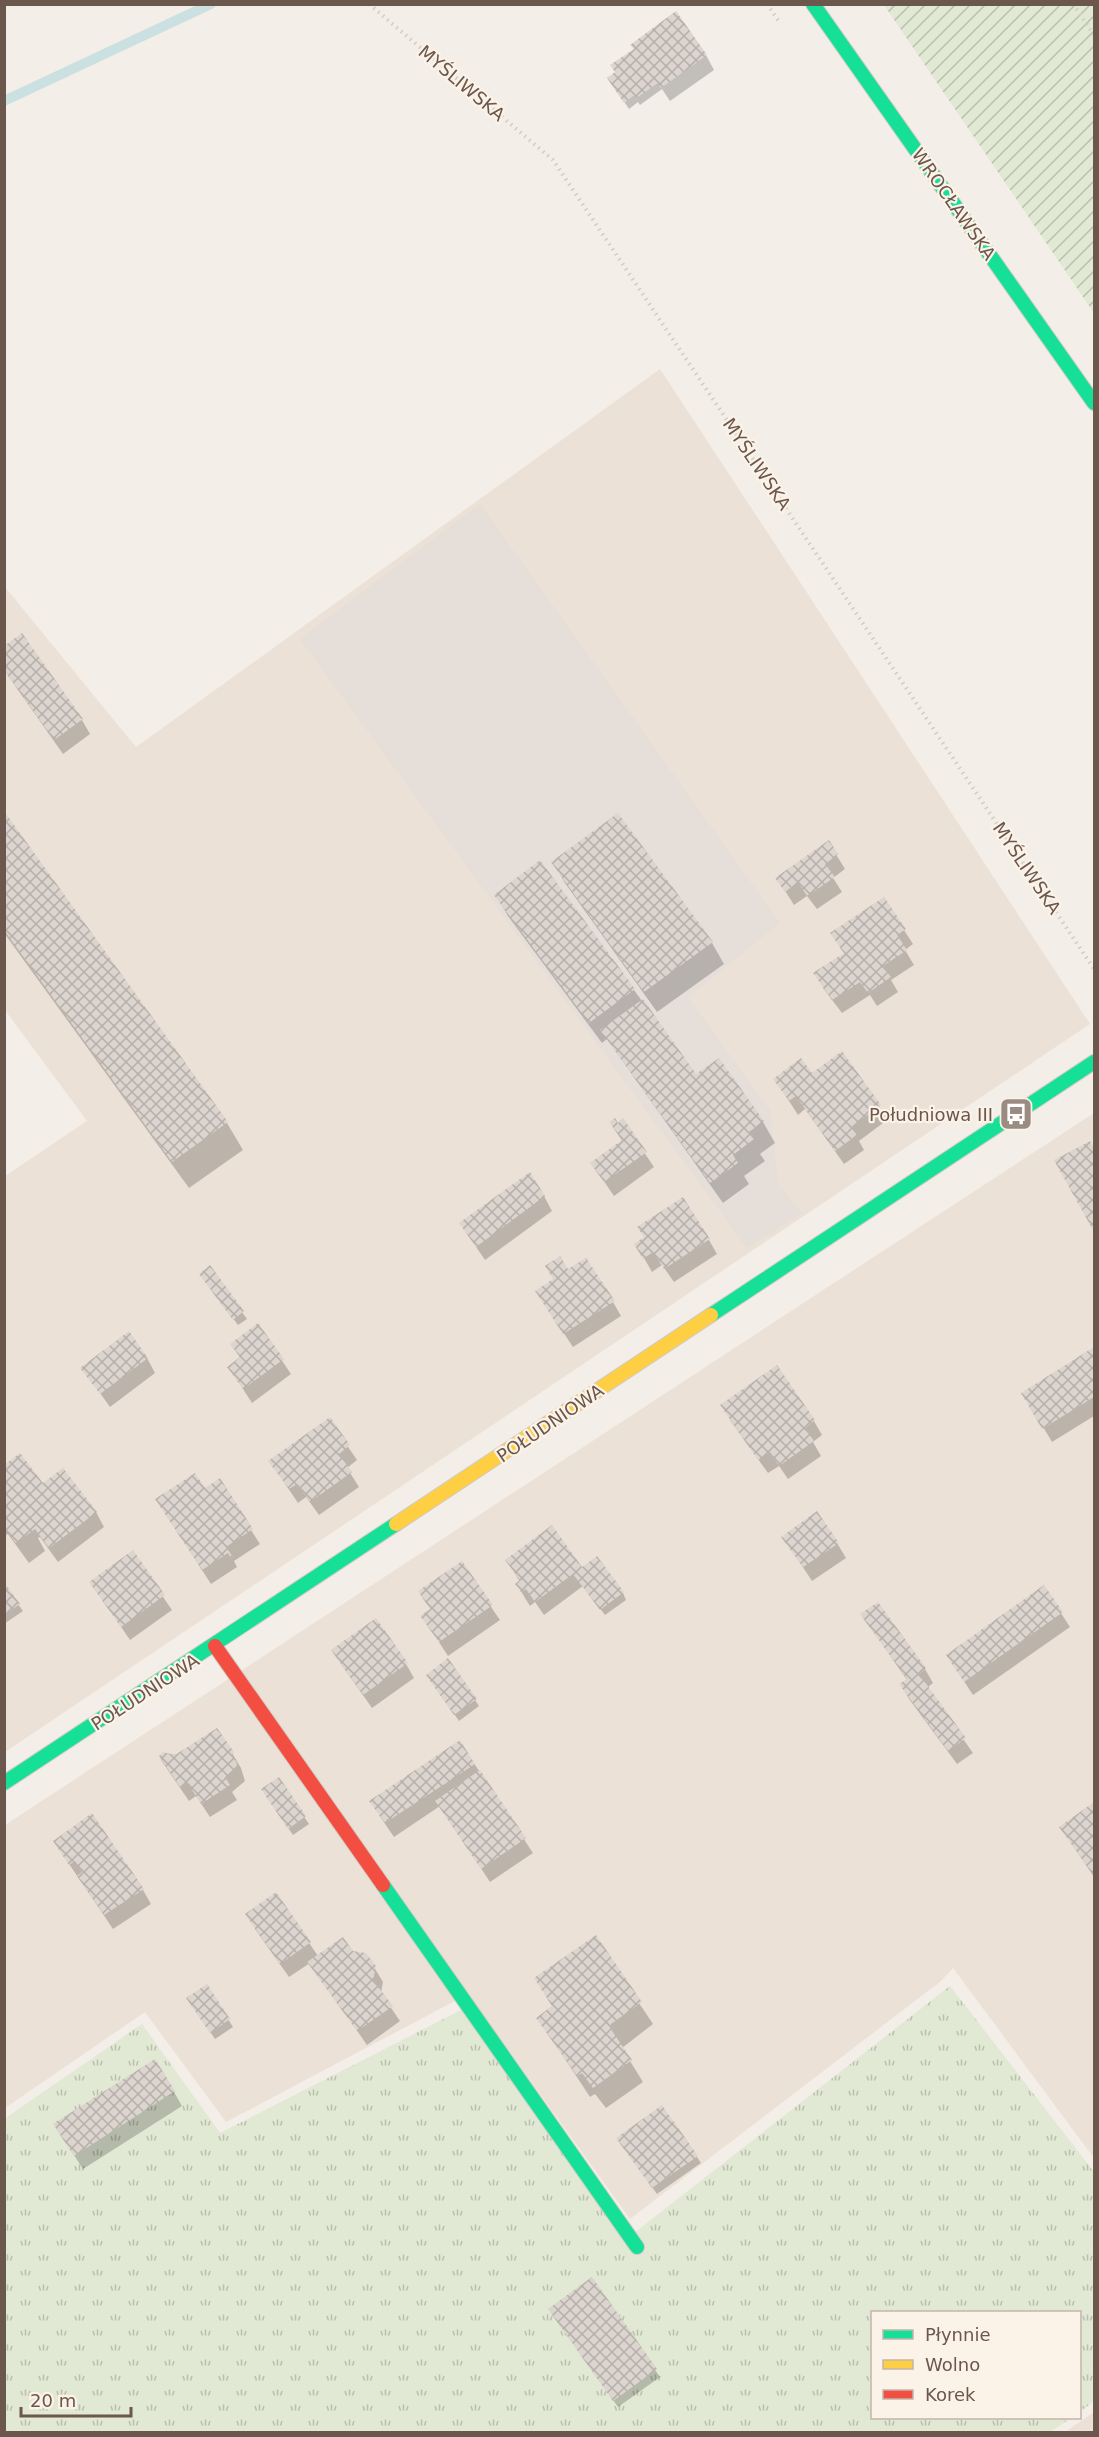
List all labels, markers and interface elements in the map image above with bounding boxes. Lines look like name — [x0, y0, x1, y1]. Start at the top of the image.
street label: MYŚLIWSKA — [415, 41, 510, 126]
street label: WROCŁAWSKA — [908, 144, 1001, 264]
street label: MYŚLIWSKA — [719, 414, 796, 515]
street label: MYŚLIWSKA — [989, 818, 1066, 919]
bus stop icon: Południowa III — [998, 1096, 1034, 1132]
place label: Południowa III — [869, 1104, 993, 1125]
street label: POŁUDNIOWA — [493, 1379, 608, 1466]
street label: POŁUDNIOWA — [87, 1649, 203, 1735]
legend — [871, 2311, 1081, 2419]
text: Płynnie — [925, 2324, 991, 2345]
text: Wolno — [925, 2354, 980, 2375]
scale bar — [21, 2380, 130, 2418]
text: Korek — [925, 2384, 976, 2405]
text: 20 m — [30, 2390, 76, 2411]

